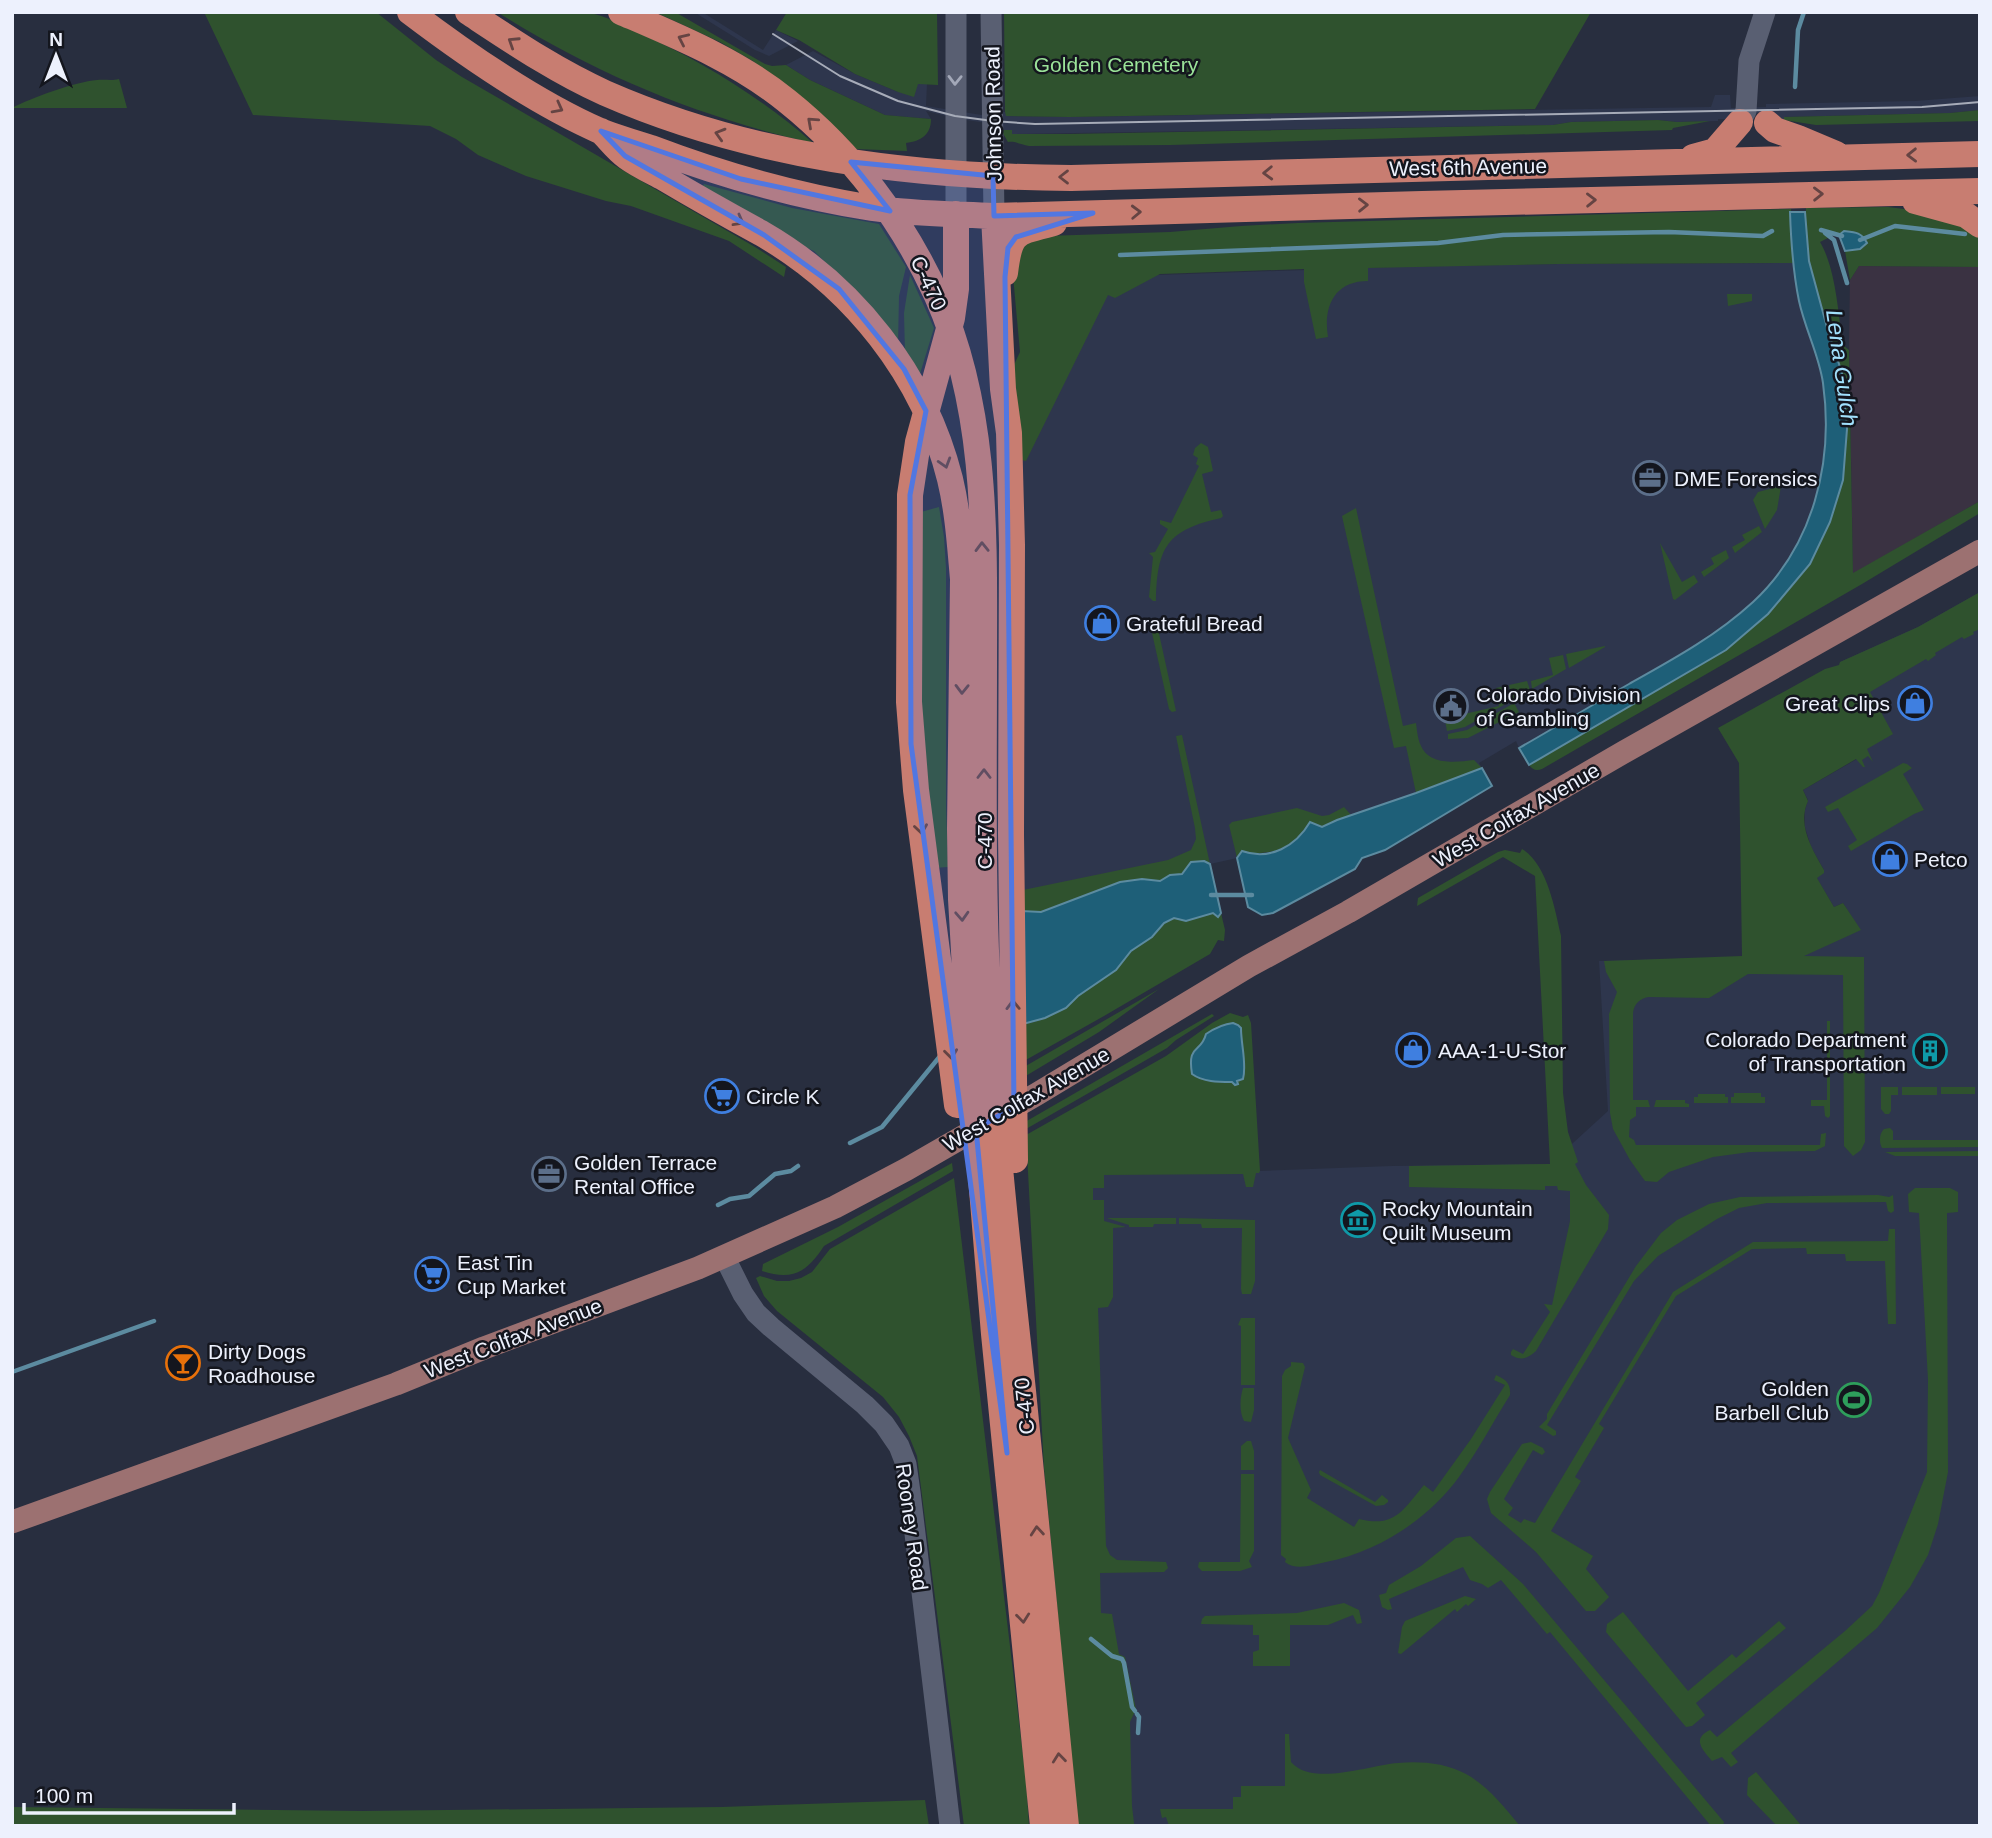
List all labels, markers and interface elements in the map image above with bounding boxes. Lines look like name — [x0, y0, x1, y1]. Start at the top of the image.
north arrow — [21, 21, 91, 91]
text: N — [49, 29, 63, 50]
one-way arrow — [678, 33, 690, 47]
one-way arrow — [508, 37, 521, 50]
street label: Johnson Road — [980, 46, 1006, 182]
park label: Golden Cemetery — [1034, 53, 1199, 76]
one-way arrow — [947, 76, 963, 86]
one-way arrow — [550, 100, 563, 113]
one-way arrow — [807, 118, 820, 131]
one-way arrow — [714, 128, 726, 142]
one-way arrow — [1906, 148, 1917, 163]
street label: West 6th Avenue — [1389, 154, 1547, 180]
one-way arrow — [1262, 165, 1273, 180]
one-way arrow — [1058, 169, 1069, 185]
one-way arrow — [1813, 186, 1824, 202]
one-way arrow — [1586, 192, 1597, 208]
one-way arrow — [1359, 197, 1369, 213]
one-way arrow — [1131, 204, 1142, 219]
one-way arrow — [731, 213, 744, 226]
street label: C-470 — [906, 252, 952, 314]
water label: Lena Gulch — [1821, 308, 1863, 428]
one-way arrow — [937, 456, 951, 469]
office icon: DME Forensics — [1631, 459, 1669, 497]
place label: DME Forensics — [1674, 467, 1818, 490]
one-way arrow — [974, 541, 990, 551]
shop icon: Grateful Bread — [1083, 604, 1121, 642]
place label: Grateful Bread — [1126, 612, 1263, 635]
place label: Colorado Division of Gambling — [1476, 683, 1641, 730]
one-way arrow — [954, 684, 970, 695]
shop icon: Great Clips — [1896, 684, 1934, 722]
public building icon: Colorado Division of Gambling — [1432, 687, 1470, 725]
place label: Great Clips — [1785, 692, 1890, 715]
street label: West Colfax Avenue — [1429, 758, 1603, 872]
one-way arrow — [976, 768, 992, 779]
street label: C-470 — [973, 812, 996, 870]
one-way arrow — [913, 823, 928, 835]
shop icon: Petco — [1871, 840, 1909, 878]
place label: Petco — [1914, 848, 1968, 871]
one-way arrow — [955, 911, 970, 922]
one-way arrow — [1005, 999, 1021, 1010]
place label: Colorado Department of Transportation — [1705, 1028, 1906, 1075]
shop icon: AAA-1-U-Stor — [1394, 1031, 1432, 1069]
building icon: Colorado Department of Transportation — [1911, 1032, 1949, 1070]
place label: AAA-1-U-Stor — [1438, 1039, 1566, 1062]
street label: West Colfax Avenue — [939, 1042, 1113, 1156]
one-way arrow — [943, 1049, 958, 1060]
supermarket icon: Circle K — [703, 1077, 741, 1115]
place label: Circle K — [746, 1085, 820, 1108]
place label: Golden Terrace Rental Office — [574, 1151, 717, 1198]
office icon: Golden Terrace Rental Office — [530, 1155, 568, 1193]
place label: Rocky Mountain Quilt Museum — [1382, 1197, 1533, 1244]
museum icon: Rocky Mountain Quilt Museum — [1339, 1201, 1377, 1239]
place label: East Tin Cup Market — [457, 1251, 566, 1298]
supermarket icon: East Tin Cup Market — [413, 1255, 451, 1293]
street label: West Colfax Avenue — [421, 1294, 605, 1382]
place label: Dirty Dogs Roadhouse — [208, 1340, 315, 1387]
bar icon: Dirty Dogs Roadhouse — [164, 1344, 202, 1382]
street label: C-470 — [1010, 1376, 1038, 1436]
place label: Golden Barbell Club — [1715, 1377, 1829, 1424]
sports icon: Golden Barbell Club — [1835, 1381, 1873, 1419]
street label: Rooney Road — [892, 1462, 932, 1592]
one-way arrow — [1030, 1526, 1045, 1537]
one-way arrow — [1015, 1613, 1030, 1624]
one-way arrow — [1052, 1752, 1067, 1763]
scale bar — [24, 1772, 234, 1816]
text: 100 m — [35, 1784, 93, 1807]

